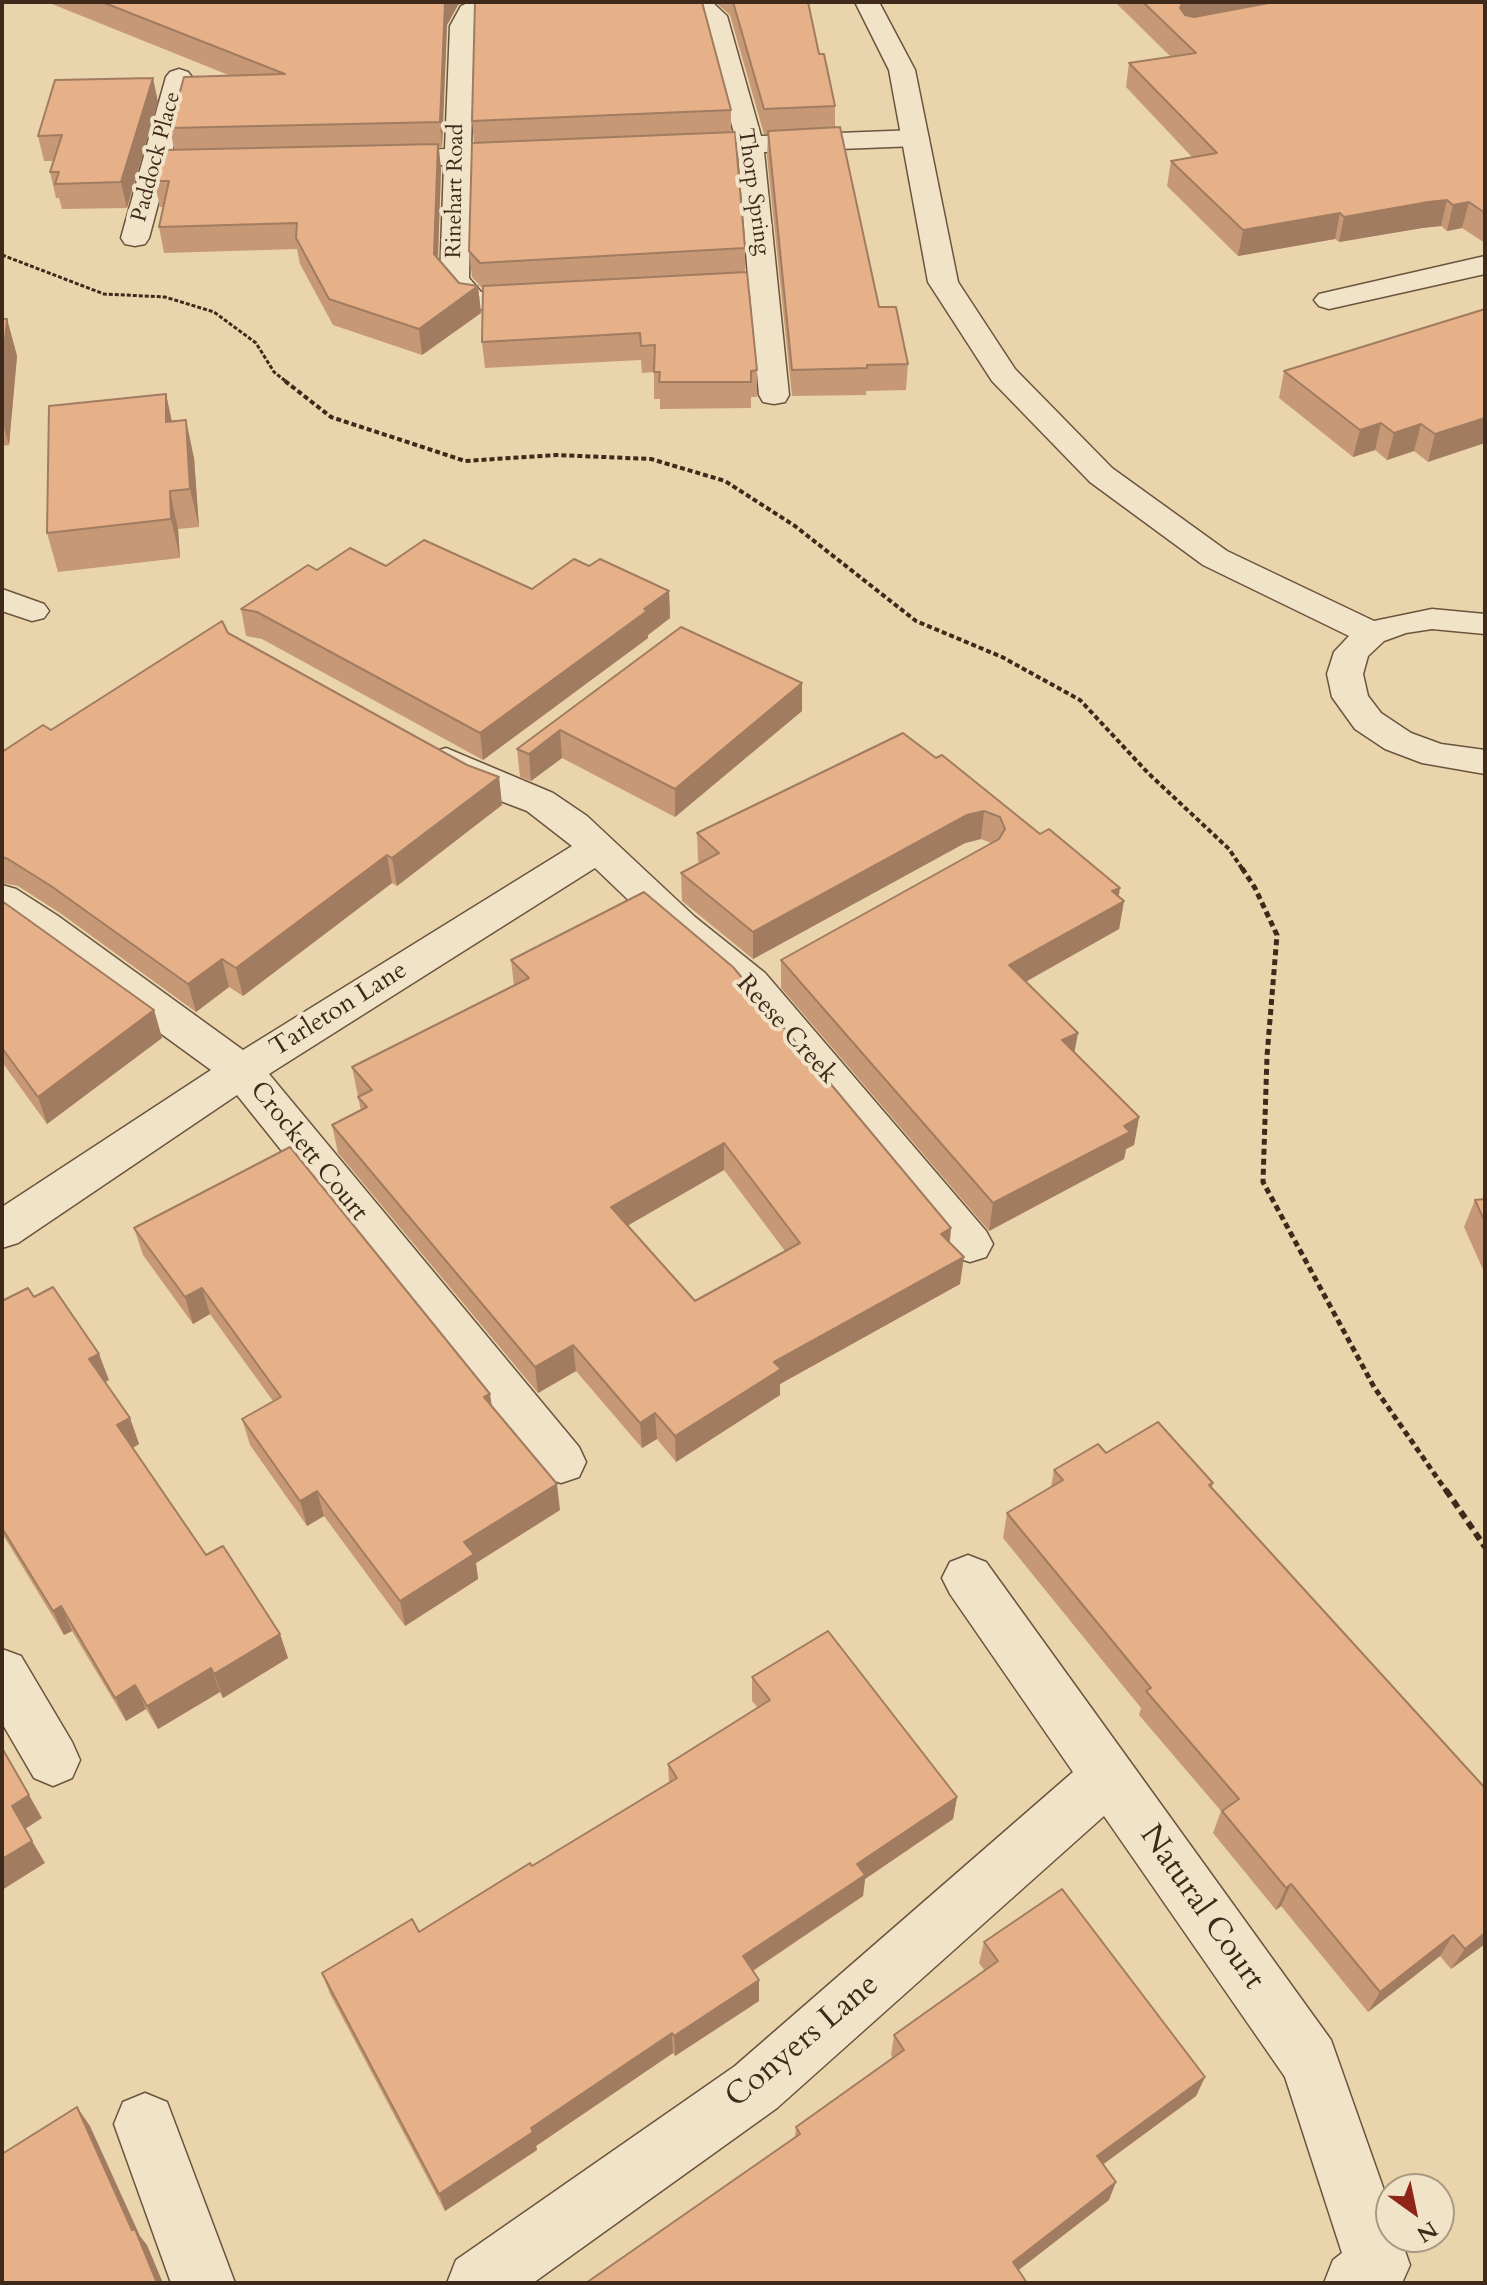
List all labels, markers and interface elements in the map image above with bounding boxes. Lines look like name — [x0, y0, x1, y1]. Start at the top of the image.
street label: Paddock Place — [127, 89, 187, 225]
street label: Rinehart Road — [442, 123, 470, 259]
street label: Thorp Spring — [731, 127, 775, 257]
street label: Tarleton Lane — [265, 955, 413, 1065]
street label: Reese Creek — [729, 969, 843, 1091]
street label: Crockett Court — [242, 1076, 374, 1228]
street label: Natural Court — [1130, 1818, 1272, 1998]
street label: Conyers Lane — [719, 1967, 887, 2117]
north arrow — [1375, 2173, 1455, 2253]
text: N — [1411, 2214, 1443, 2249]

